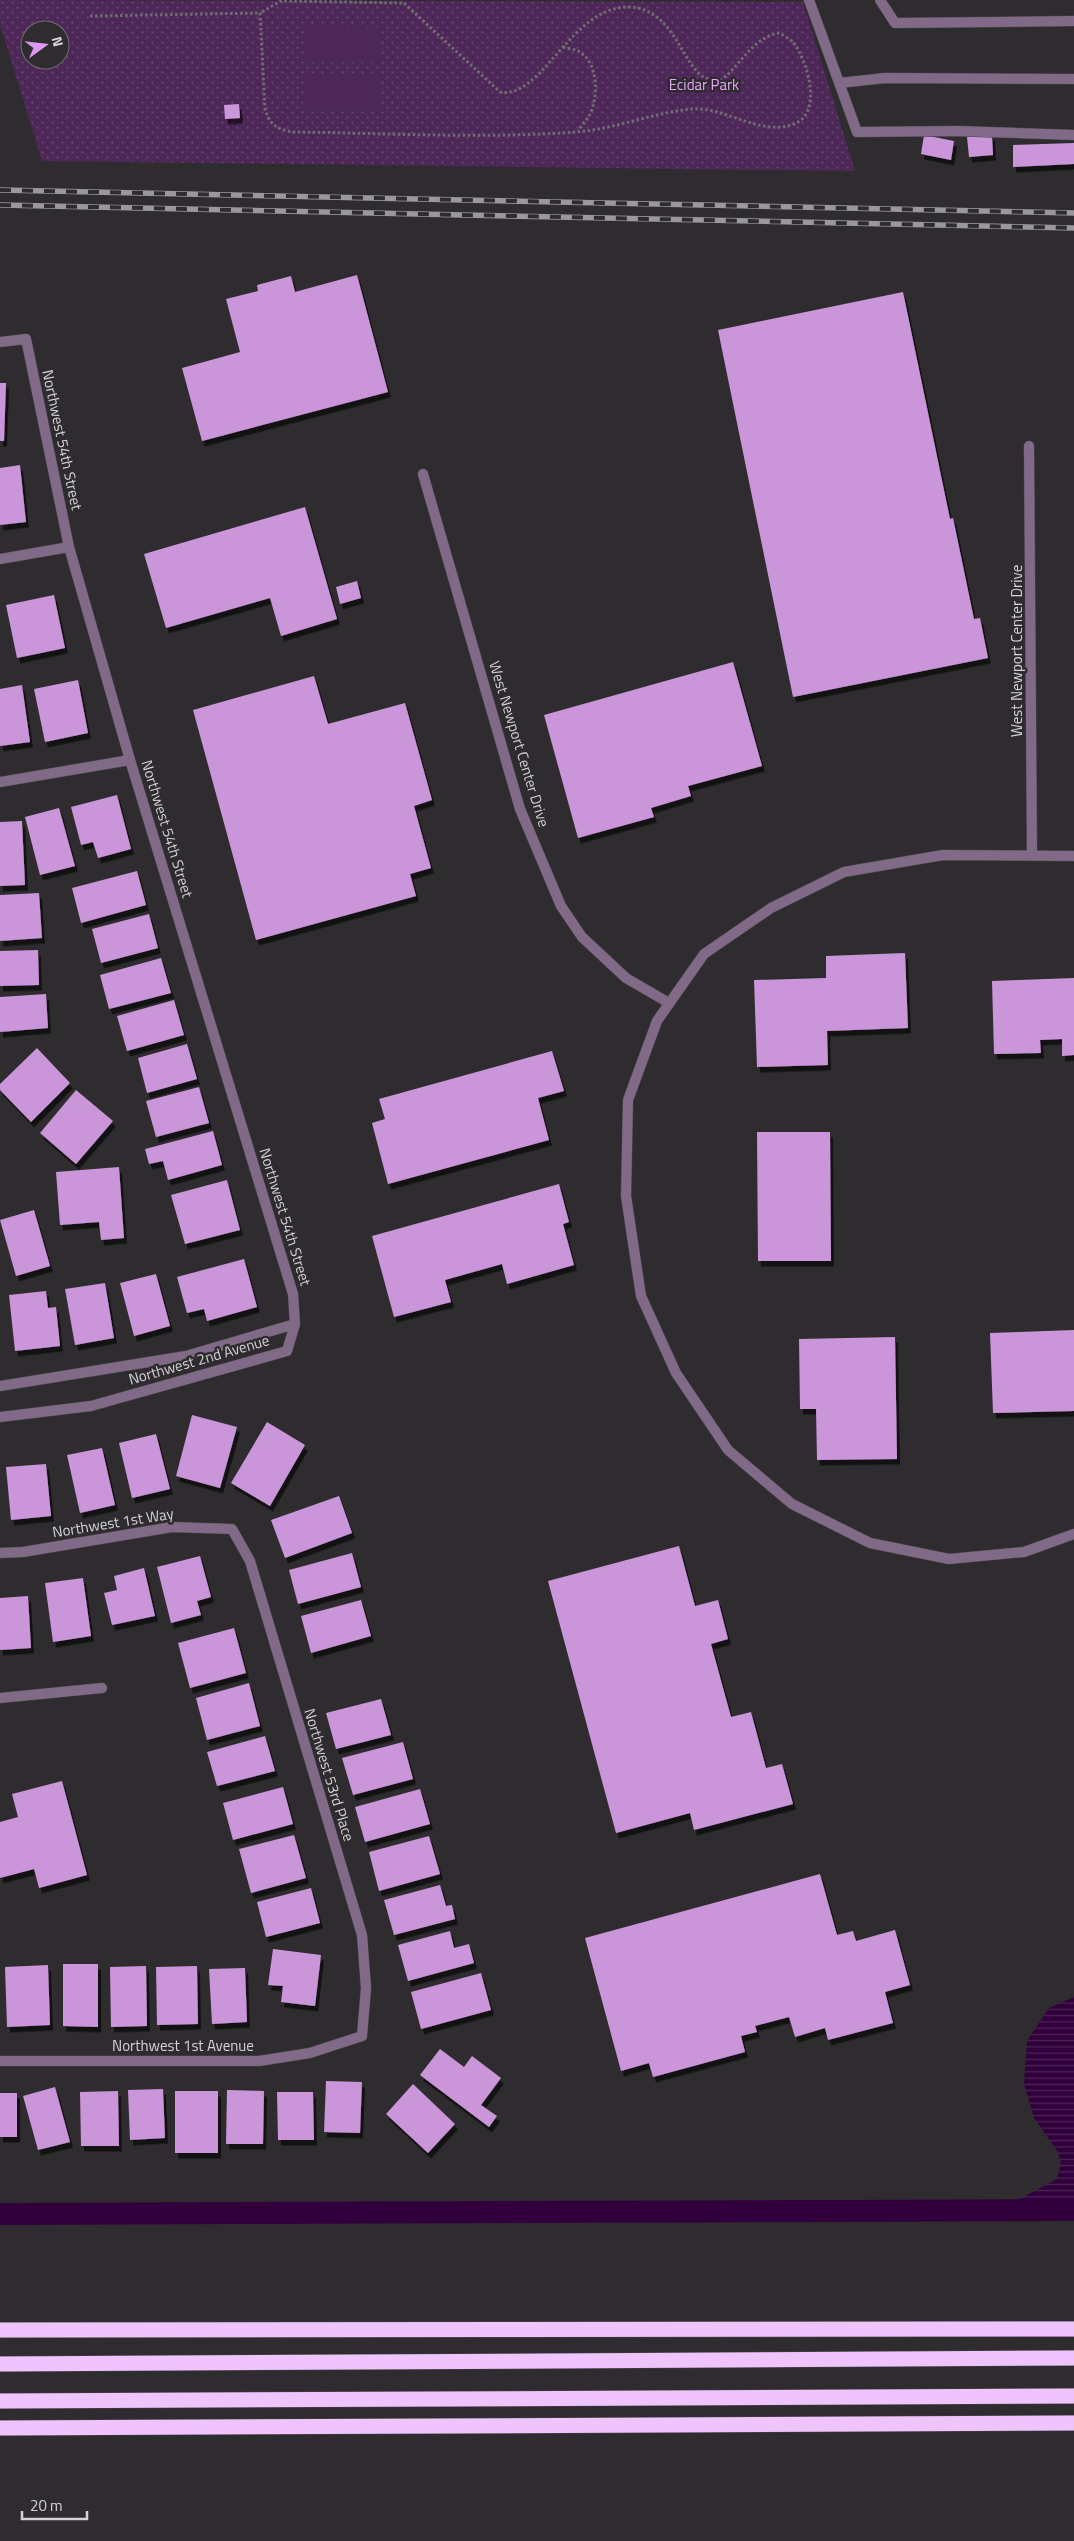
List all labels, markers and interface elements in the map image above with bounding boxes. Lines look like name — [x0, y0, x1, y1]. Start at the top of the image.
north arrow — [20, 20, 70, 70]
text: N — [47, 34, 69, 49]
park label: Ecidar Park — [669, 73, 739, 96]
street label: Northwest 54th Street — [36, 368, 89, 513]
street label: West Newport Center Drive — [1005, 565, 1028, 737]
street label: West Newport Center Drive — [483, 658, 556, 830]
street label: Northwest 54th Street — [136, 757, 200, 901]
street label: Northwest 54th Street — [254, 1145, 318, 1289]
street label: Northwest 2nd Avenue — [126, 1328, 272, 1391]
street label: Northwest 1st Way — [51, 1502, 175, 1543]
street label: Northwest 53rd Place — [298, 1706, 361, 1844]
street label: Northwest 1st Avenue — [112, 2034, 254, 2057]
scale bar — [22, 2488, 88, 2520]
text: 20 m — [30, 2494, 63, 2517]

